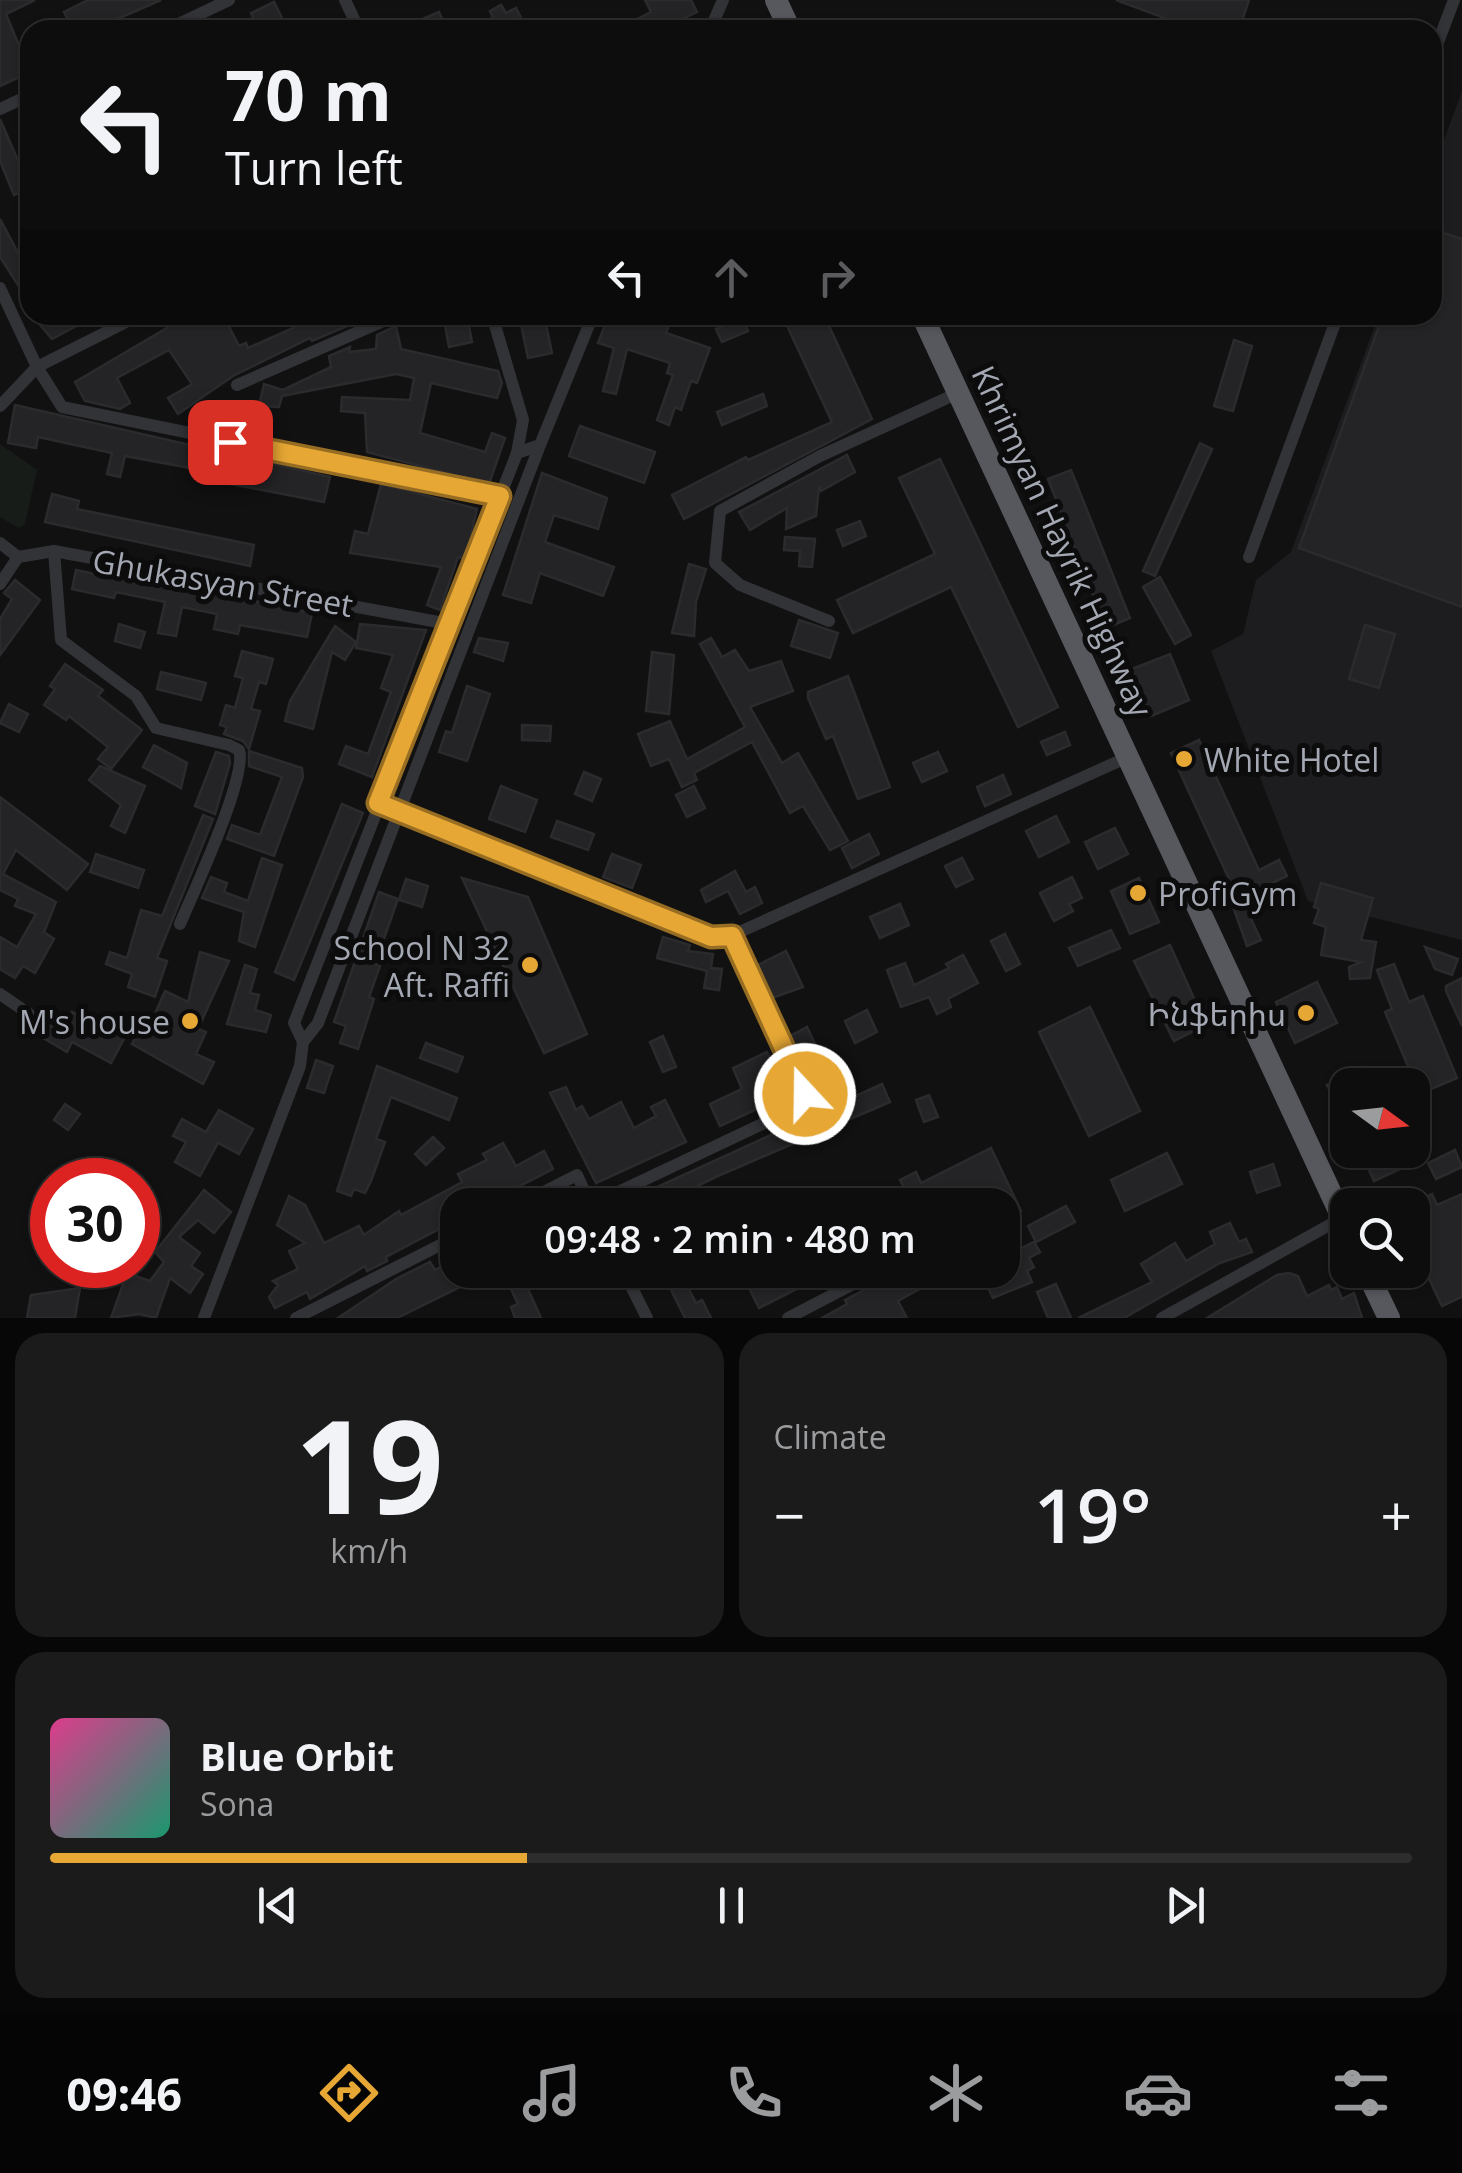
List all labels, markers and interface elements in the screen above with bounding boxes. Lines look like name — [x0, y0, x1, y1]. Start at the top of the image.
text: 70 m — [225, 46, 392, 142]
icon: left — [60, 60, 190, 190]
text: Turn left — [225, 137, 403, 198]
icon: left — [599, 250, 654, 305]
icon: ahead — [704, 250, 759, 305]
icon: right — [809, 250, 864, 305]
street label: Khrimyan Hayrik Highway — [963, 358, 1164, 724]
pin — [188, 400, 273, 485]
icon: arrive — [203, 415, 258, 470]
street label: Ghukasyan Street — [90, 538, 356, 626]
place label: White Hotel — [1204, 738, 1379, 781]
marker: White Hotel — [1173, 748, 1195, 770]
place label: ProfiGym — [1158, 872, 1297, 915]
marker: ProfiGym — [1127, 882, 1149, 904]
place label: School N 32 Aft. Raffi — [334, 926, 510, 1006]
marker: School N 32 Aft. Raffi — [519, 954, 541, 976]
place label: Ինֆերիս — [1147, 992, 1286, 1035]
place label: M's house — [19, 1000, 170, 1043]
marker: Ինֆերիս — [1295, 1002, 1317, 1024]
marker: M's house — [179, 1010, 201, 1032]
position arrow — [753, 1042, 857, 1146]
north arrow — [1330, 1068, 1430, 1168]
map controls — [1330, 1068, 1430, 1288]
speed limit sign: 30 — [30, 1158, 160, 1288]
button: search — [1330, 1188, 1430, 1288]
text: 09:48 · 2 min · 480 m — [544, 1212, 916, 1264]
text: 19 — [295, 1375, 444, 1552]
text: Climate — [774, 1415, 887, 1458]
text: 19° — [1034, 1463, 1152, 1565]
text: − — [774, 1477, 805, 1552]
text: + — [1381, 1477, 1412, 1552]
text: km/h — [330, 1529, 408, 1572]
text: Blue Orbit — [200, 1730, 394, 1782]
text: Sona — [200, 1782, 274, 1825]
icon: previous — [250, 1878, 305, 1933]
icon: pause — [704, 1878, 759, 1933]
icon: next — [1158, 1878, 1213, 1933]
icon: directions — [314, 2058, 384, 2128]
icon: music — [517, 2058, 587, 2128]
icon: phone — [719, 2058, 789, 2128]
icon: climate — [921, 2058, 991, 2128]
icon: car — [1123, 2058, 1193, 2128]
icon: filters — [1326, 2058, 1396, 2128]
text: 09:46 — [66, 2063, 182, 2124]

